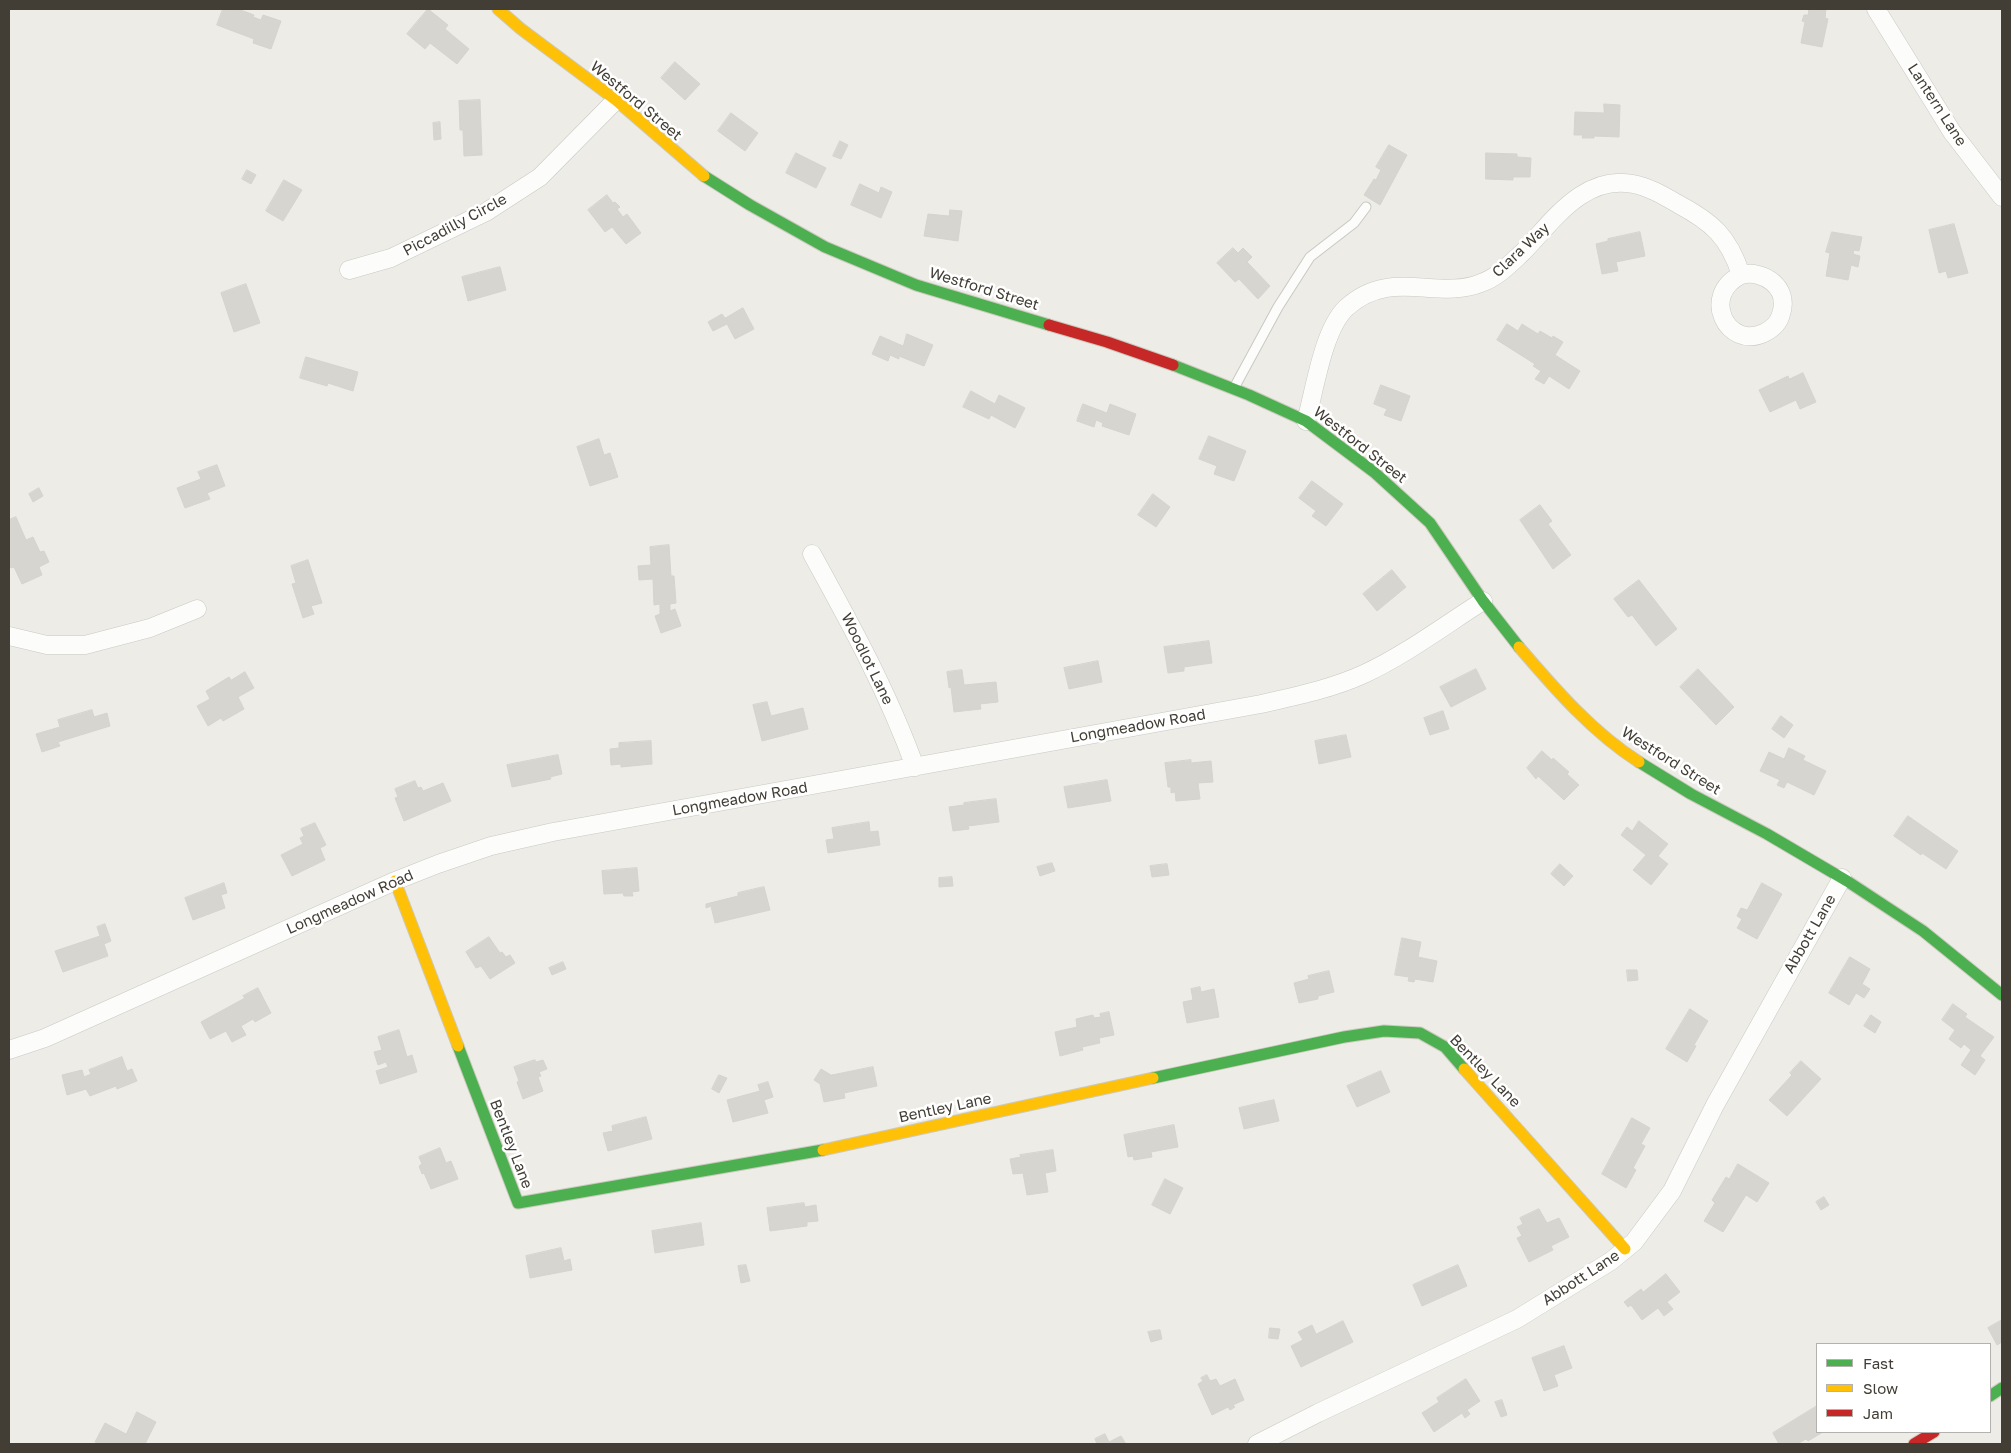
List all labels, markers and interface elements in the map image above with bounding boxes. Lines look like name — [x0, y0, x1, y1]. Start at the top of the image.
street label: Westford Street — [587, 58, 685, 144]
street label: Lantern Lane — [1904, 60, 1970, 150]
street label: Piccadilly Circle — [400, 190, 510, 260]
street label: Clara Way — [1489, 219, 1553, 281]
street label: Westford Street — [927, 264, 1041, 314]
street label: Westford Street — [1310, 403, 1410, 487]
street label: Woodlot Lane — [837, 610, 897, 708]
street label: Longmeadow Road — [1069, 705, 1207, 747]
street label: Westford Street — [1618, 723, 1724, 799]
street label: Longmeadow Road — [671, 778, 809, 820]
street label: Longmeadow Road — [284, 866, 416, 938]
street label: Abbott Lane — [1780, 891, 1840, 977]
street label: Bentley Lane — [1446, 1031, 1524, 1111]
street label: Bentley Lane — [897, 1089, 993, 1127]
street label: Bentley Lane — [486, 1097, 536, 1191]
street label: Abbott Lane — [1539, 1246, 1623, 1310]
legend — [1816, 1343, 1991, 1433]
text: Fast — [1863, 1354, 1894, 1372]
text: Slow — [1863, 1379, 1898, 1397]
text: Jam — [1863, 1404, 1893, 1422]

